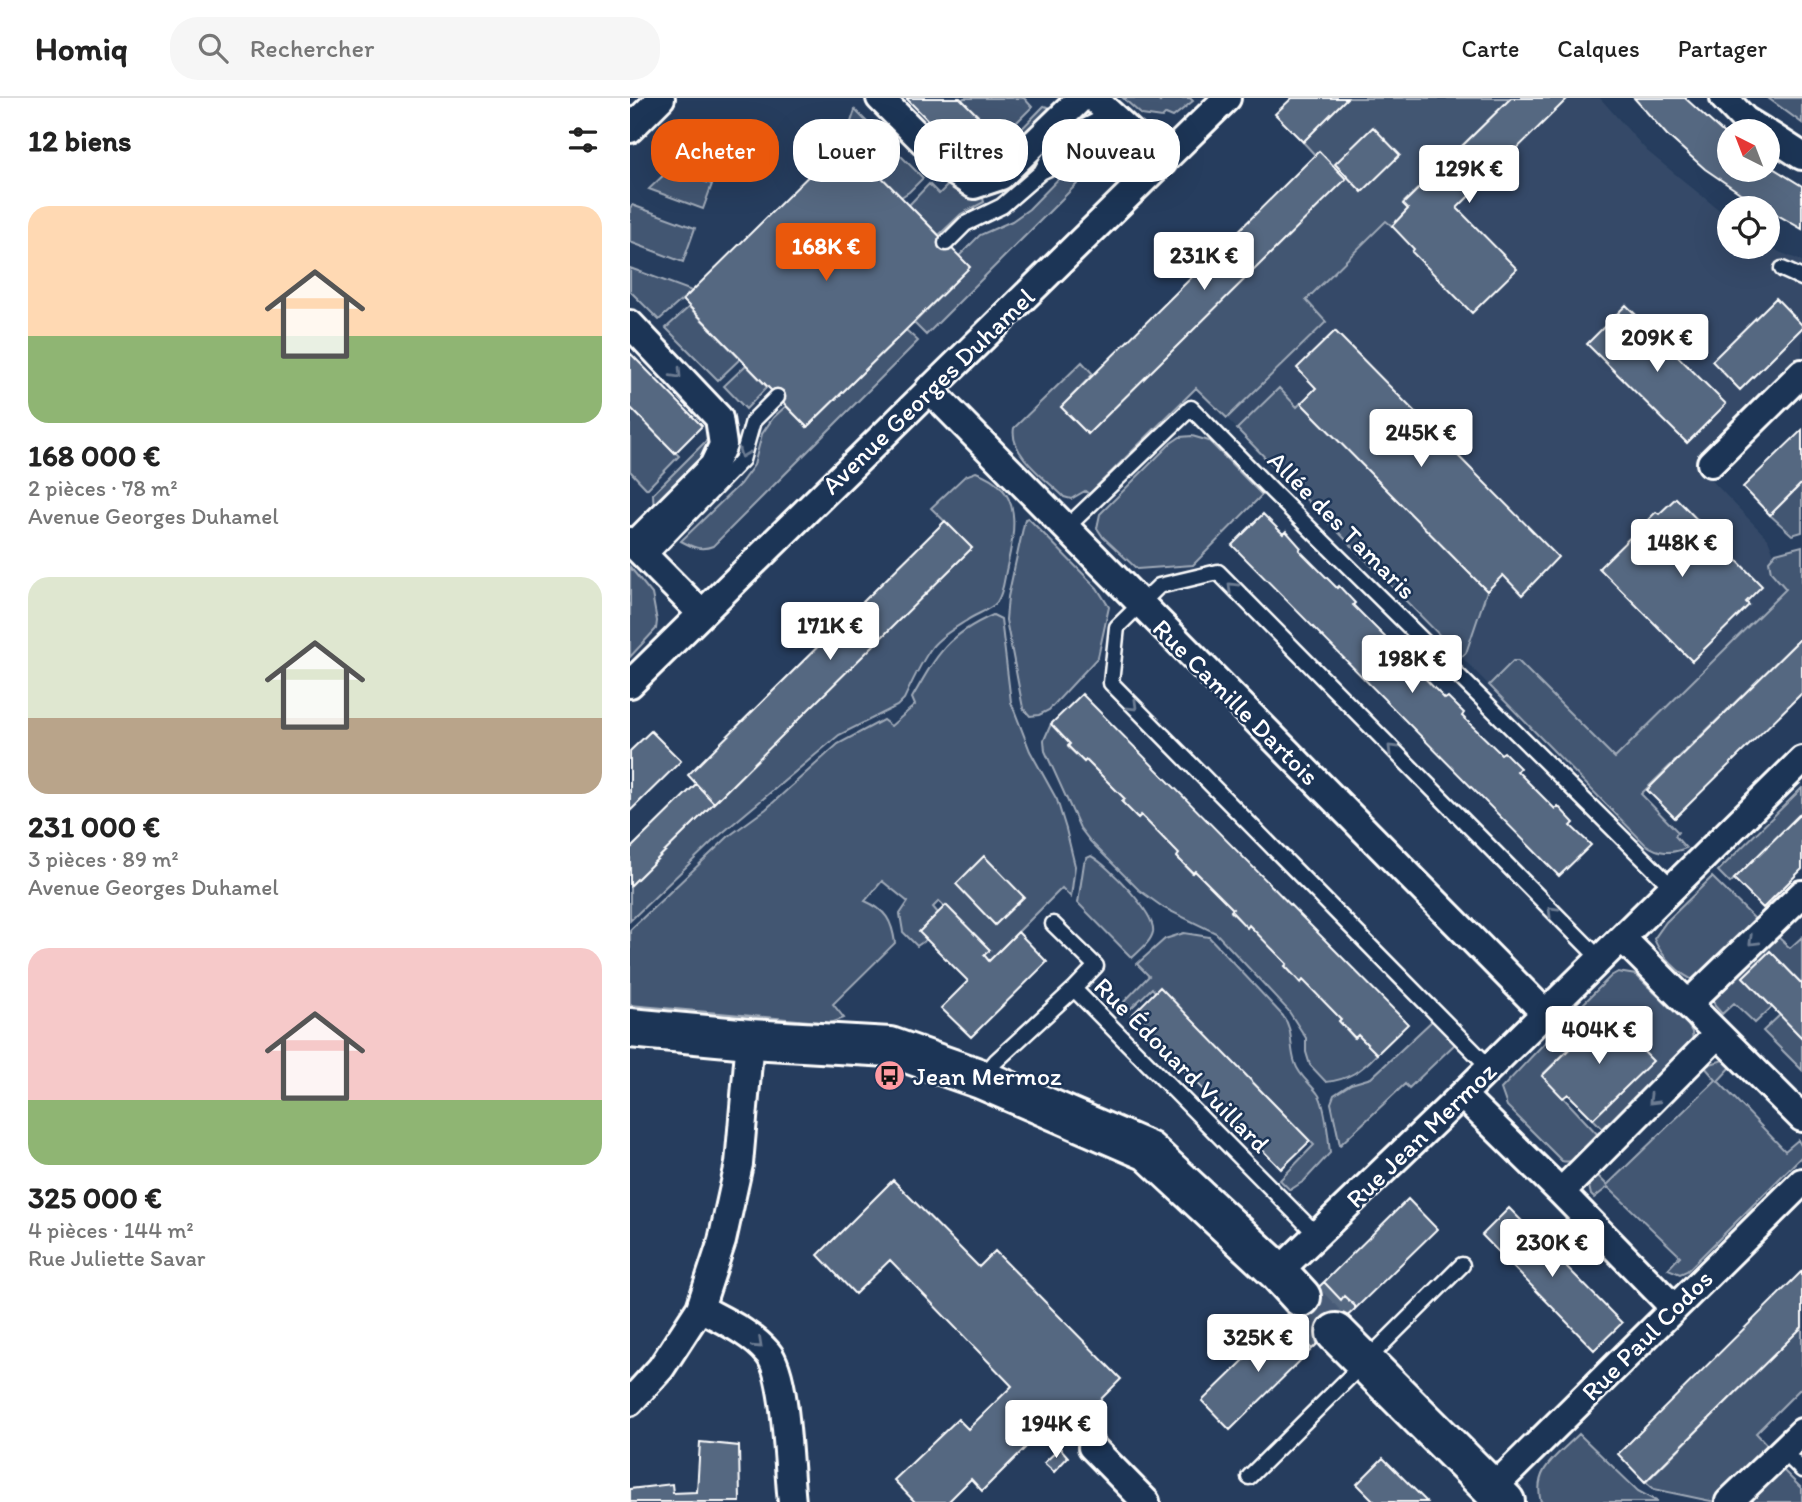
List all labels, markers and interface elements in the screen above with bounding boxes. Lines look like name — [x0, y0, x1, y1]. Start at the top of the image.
search box — [170, 17, 660, 80]
text: Homiq — [35, 29, 128, 68]
icon: search — [194, 29, 232, 67]
text: Rechercher — [250, 32, 374, 64]
text: Carte — [1462, 34, 1519, 63]
text: Calques — [1557, 34, 1640, 63]
text: Partager — [1678, 34, 1767, 63]
chip: Acheter — [651, 119, 779, 182]
chip: Louer — [793, 119, 900, 182]
chip: Filtres — [914, 119, 1028, 182]
chip: Nouveau — [1042, 119, 1180, 182]
north arrow — [1717, 119, 1780, 182]
map controls — [1717, 119, 1780, 259]
icon: filters — [564, 121, 602, 159]
text: 12 biens — [28, 122, 131, 159]
pin: 129K € — [1412, 146, 1526, 205]
text: 129K € — [1435, 154, 1503, 182]
button: locate — [1717, 196, 1780, 259]
pin: 168K € — [769, 223, 883, 283]
text: 168K € — [792, 232, 860, 260]
pin: 231K € — [1147, 232, 1261, 292]
text: 231K € — [1170, 241, 1238, 269]
icon: home — [252, 251, 378, 377]
street label: Avenue Georges Duhamel — [815, 281, 1041, 501]
pin: 209K € — [1600, 314, 1714, 374]
text: 209K € — [1621, 323, 1693, 351]
one-way arrow — [668, 366, 681, 379]
pin: 245K € — [1364, 410, 1478, 469]
text: 245K € — [1385, 418, 1457, 446]
text: 168 000 € — [28, 437, 160, 474]
street label: Allée des Tamaris — [1261, 444, 1423, 606]
one-way arrow — [737, 446, 751, 458]
text: 2 pièces · 78 m² — [28, 474, 178, 502]
text: Avenue Georges Duhamel — [28, 502, 279, 530]
pin: 148K € — [1625, 519, 1739, 579]
text: 148K € — [1647, 528, 1717, 556]
one-way arrow — [1228, 583, 1241, 596]
pin: 171K € — [773, 602, 887, 662]
text: 171K € — [797, 611, 863, 639]
street label: Rue Camille Dartois — [1146, 612, 1326, 792]
icon: home — [252, 622, 378, 748]
pin: 198K € — [1355, 636, 1469, 695]
text: 198K € — [1378, 644, 1446, 672]
one-way arrow — [1125, 697, 1138, 710]
one-way arrow — [1388, 744, 1401, 757]
text: 231 000 € — [28, 808, 160, 845]
text: 3 pièces · 89 m² — [28, 845, 179, 873]
text: Avenue Georges Duhamel — [28, 873, 279, 901]
one-way arrow — [1548, 906, 1561, 919]
one-way arrow — [1748, 933, 1761, 946]
street label: Rue Édouard Vuillard — [1087, 970, 1277, 1160]
icon: home — [252, 993, 378, 1119]
pin: 404K € — [1542, 1006, 1656, 1066]
text: 404K € — [1562, 1015, 1636, 1043]
street label: Rue Jean Mermoz — [1339, 1055, 1503, 1215]
bus stop icon: Jean Mermoz — [873, 1059, 907, 1093]
place label: Jean Mermoz — [913, 1060, 1062, 1092]
one-way arrow — [1648, 1092, 1661, 1105]
text: 325 000 € — [28, 1179, 162, 1216]
text: 4 pièces · 144 m² — [28, 1216, 194, 1244]
pin: 230K € — [1495, 1220, 1609, 1279]
text: 230K € — [1516, 1228, 1588, 1256]
text: Rue Juliette Savar — [28, 1244, 206, 1272]
street label: Rue Paul Codos — [1575, 1263, 1719, 1407]
pin: 325K € — [1201, 1314, 1315, 1374]
text: 325K € — [1223, 1323, 1293, 1351]
one-way arrow — [750, 1335, 763, 1348]
pin: 194K € — [999, 1400, 1113, 1460]
text: 194K € — [1021, 1409, 1091, 1437]

